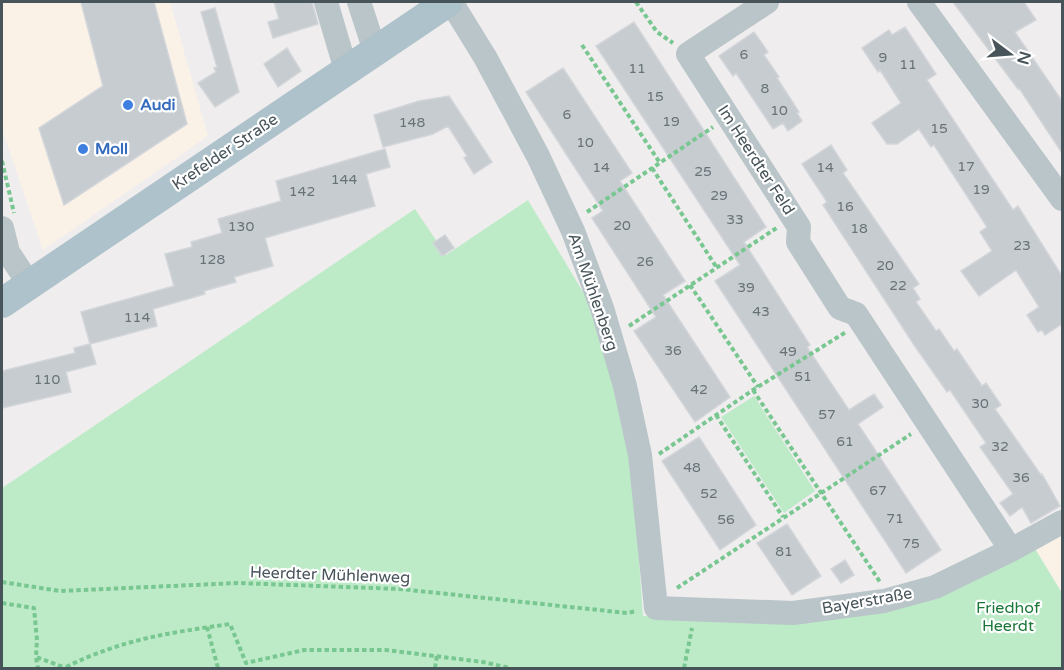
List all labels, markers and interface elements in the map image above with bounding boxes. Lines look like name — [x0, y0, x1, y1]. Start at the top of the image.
north arrow — [980, 24, 1040, 84]
house number: 6 — [740, 46, 749, 63]
house number: 9 — [879, 49, 887, 66]
text: N — [1012, 49, 1035, 67]
house number: 11 — [899, 56, 917, 73]
house number: 11 — [628, 60, 646, 77]
house number: 8 — [761, 80, 770, 97]
house number: 15 — [646, 88, 664, 105]
place label: Audi — [140, 95, 176, 115]
marker: Audi — [121, 98, 135, 112]
street label: Im Heerdter Feld — [713, 101, 799, 219]
house number: 10 — [770, 102, 788, 119]
house number: 6 — [563, 106, 572, 123]
street label: Krefelder Straße — [168, 109, 282, 195]
house number: 19 — [662, 113, 680, 130]
house number: 148 — [399, 114, 425, 131]
house number: 15 — [930, 120, 948, 137]
house number: 10 — [576, 134, 594, 151]
place label: Moll — [95, 139, 128, 159]
marker: Moll — [76, 142, 90, 156]
house number: 17 — [957, 158, 975, 175]
house number: 14 — [592, 159, 610, 176]
house number: 14 — [816, 159, 834, 176]
house number: 25 — [694, 163, 712, 180]
house number: 144 — [331, 171, 357, 188]
house number: 19 — [972, 181, 990, 198]
house number: 142 — [289, 183, 315, 200]
house number: 29 — [710, 187, 728, 204]
house number: 16 — [836, 198, 854, 215]
house number: 33 — [726, 211, 744, 228]
house number: 20 — [613, 217, 631, 234]
house number: 130 — [228, 218, 254, 235]
house number: 18 — [850, 220, 868, 237]
street label: Am Mühlenberg — [563, 230, 623, 354]
house number: 23 — [1013, 237, 1031, 254]
house number: 128 — [199, 251, 225, 268]
house number: 26 — [636, 253, 654, 270]
house number: 20 — [876, 257, 894, 274]
house number: 22 — [889, 277, 907, 294]
house number: 39 — [737, 279, 755, 296]
house number: 43 — [752, 303, 770, 320]
house number: 114 — [124, 309, 150, 326]
house number: 36 — [664, 342, 682, 359]
house number: 49 — [779, 343, 797, 360]
house number: 51 — [794, 368, 812, 385]
house number: 110 — [34, 371, 60, 388]
house number: 42 — [690, 381, 708, 398]
house number: 30 — [971, 395, 989, 412]
house number: 57 — [818, 406, 836, 423]
house number: 61 — [836, 433, 854, 450]
house number: 32 — [991, 438, 1009, 455]
house number: 48 — [683, 459, 701, 476]
house number: 36 — [1012, 469, 1030, 486]
house number: 67 — [869, 482, 887, 499]
house number: 52 — [700, 485, 718, 502]
house number: 71 — [886, 510, 904, 527]
house number: 56 — [717, 511, 735, 528]
house number: 75 — [902, 535, 920, 552]
house number: 81 — [775, 543, 793, 560]
street label: Heerdter Mühlenweg — [250, 562, 410, 588]
street label: Bayerstraße — [820, 583, 914, 619]
park label: Friedhof Heerdt — [976, 598, 1041, 636]

